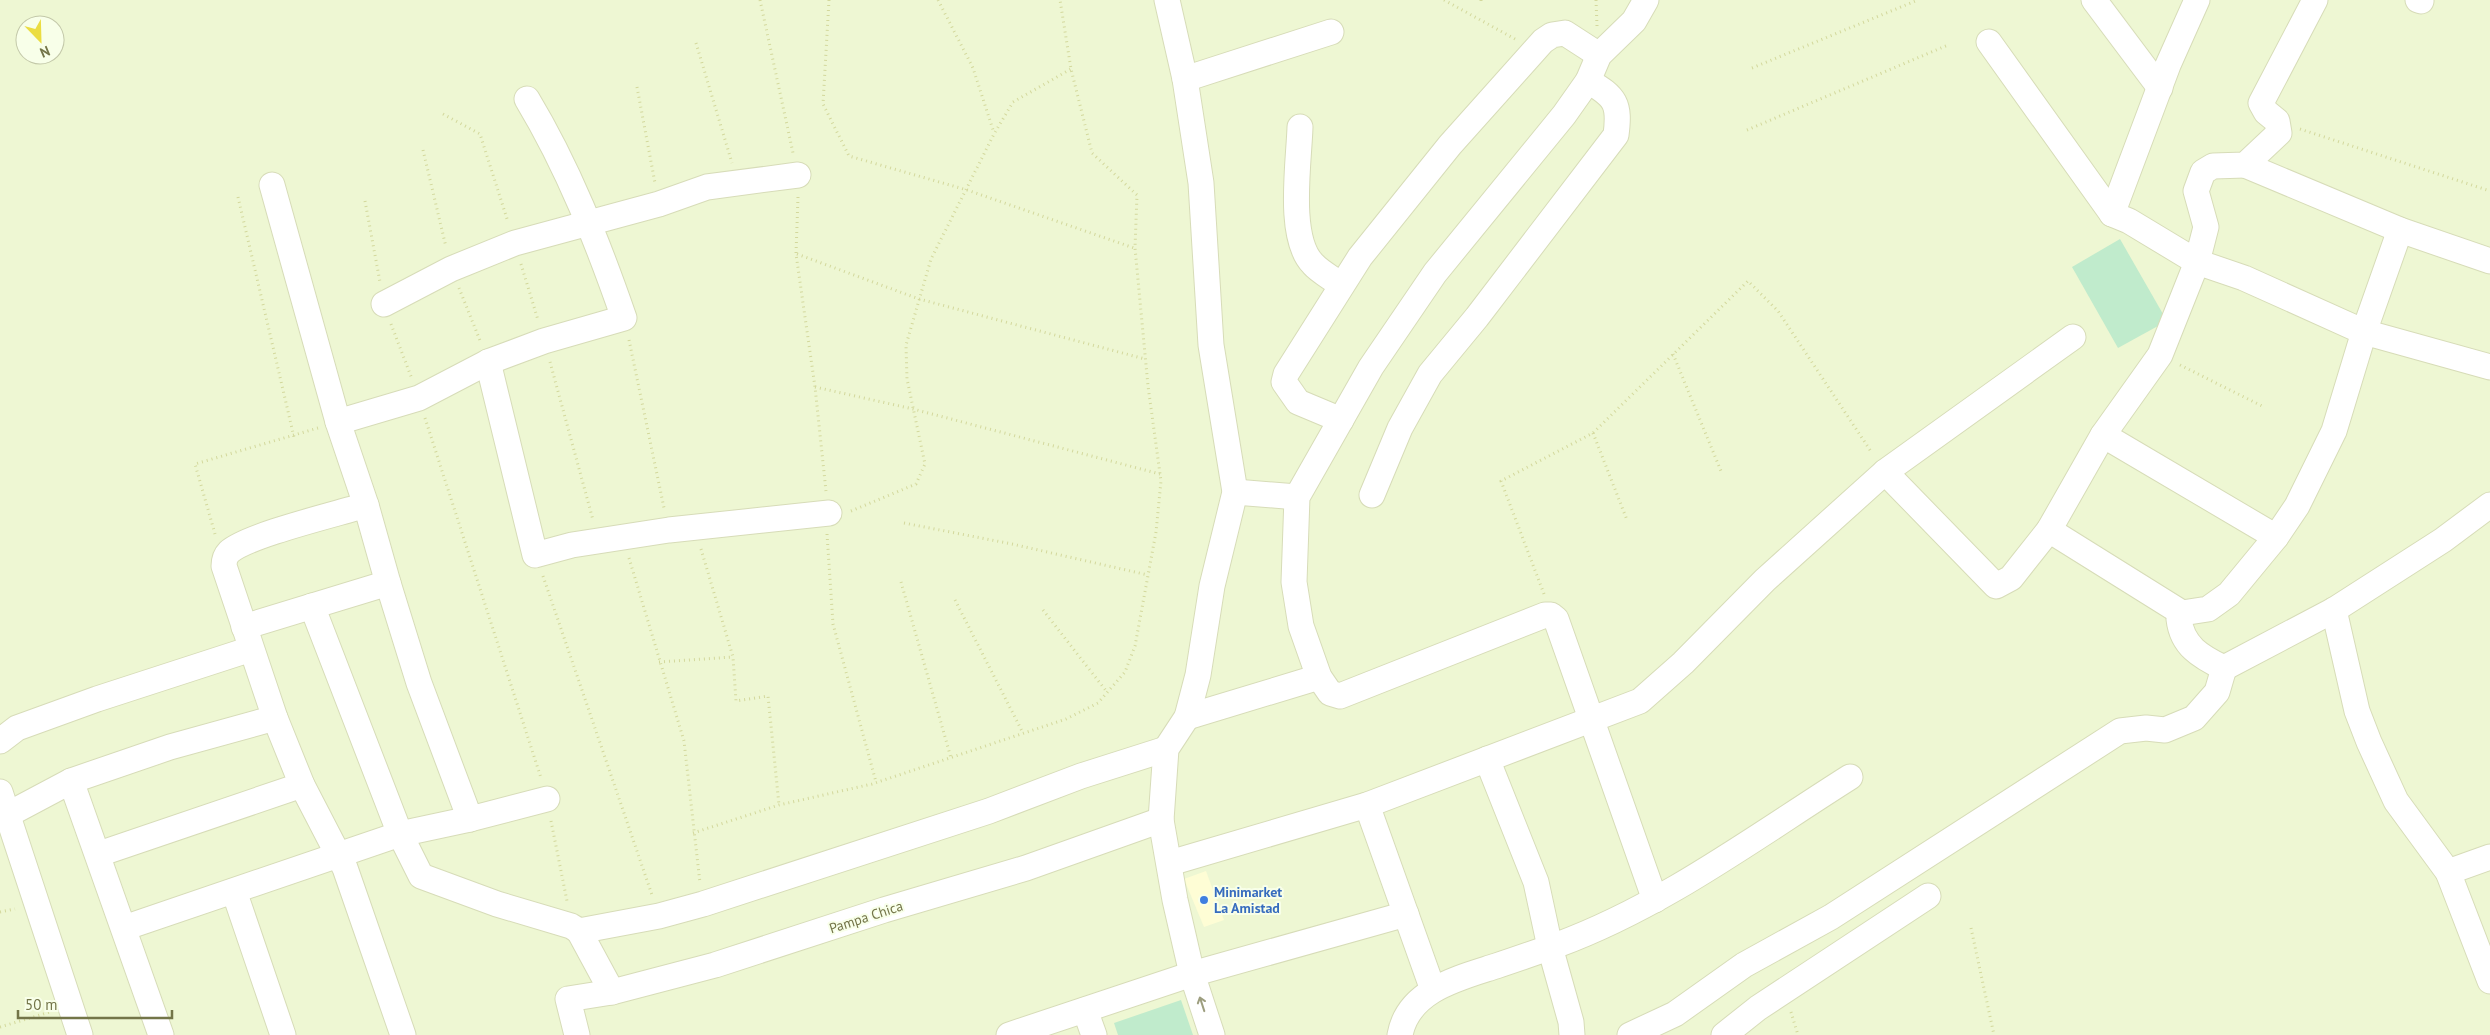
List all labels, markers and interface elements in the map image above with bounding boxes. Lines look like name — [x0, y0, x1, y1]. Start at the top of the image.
north arrow — [15, 15, 65, 65]
text: N — [37, 42, 53, 62]
place label: Minimarket La Amistad — [1214, 883, 1282, 917]
marker: Minimarket La Amistad — [1198, 894, 1210, 906]
street label: Pampa Chica — [827, 897, 905, 937]
scale bar — [18, 988, 171, 1020]
text: 50 m — [25, 995, 58, 1014]
one-way arrow — [1197, 997, 1206, 1013]

